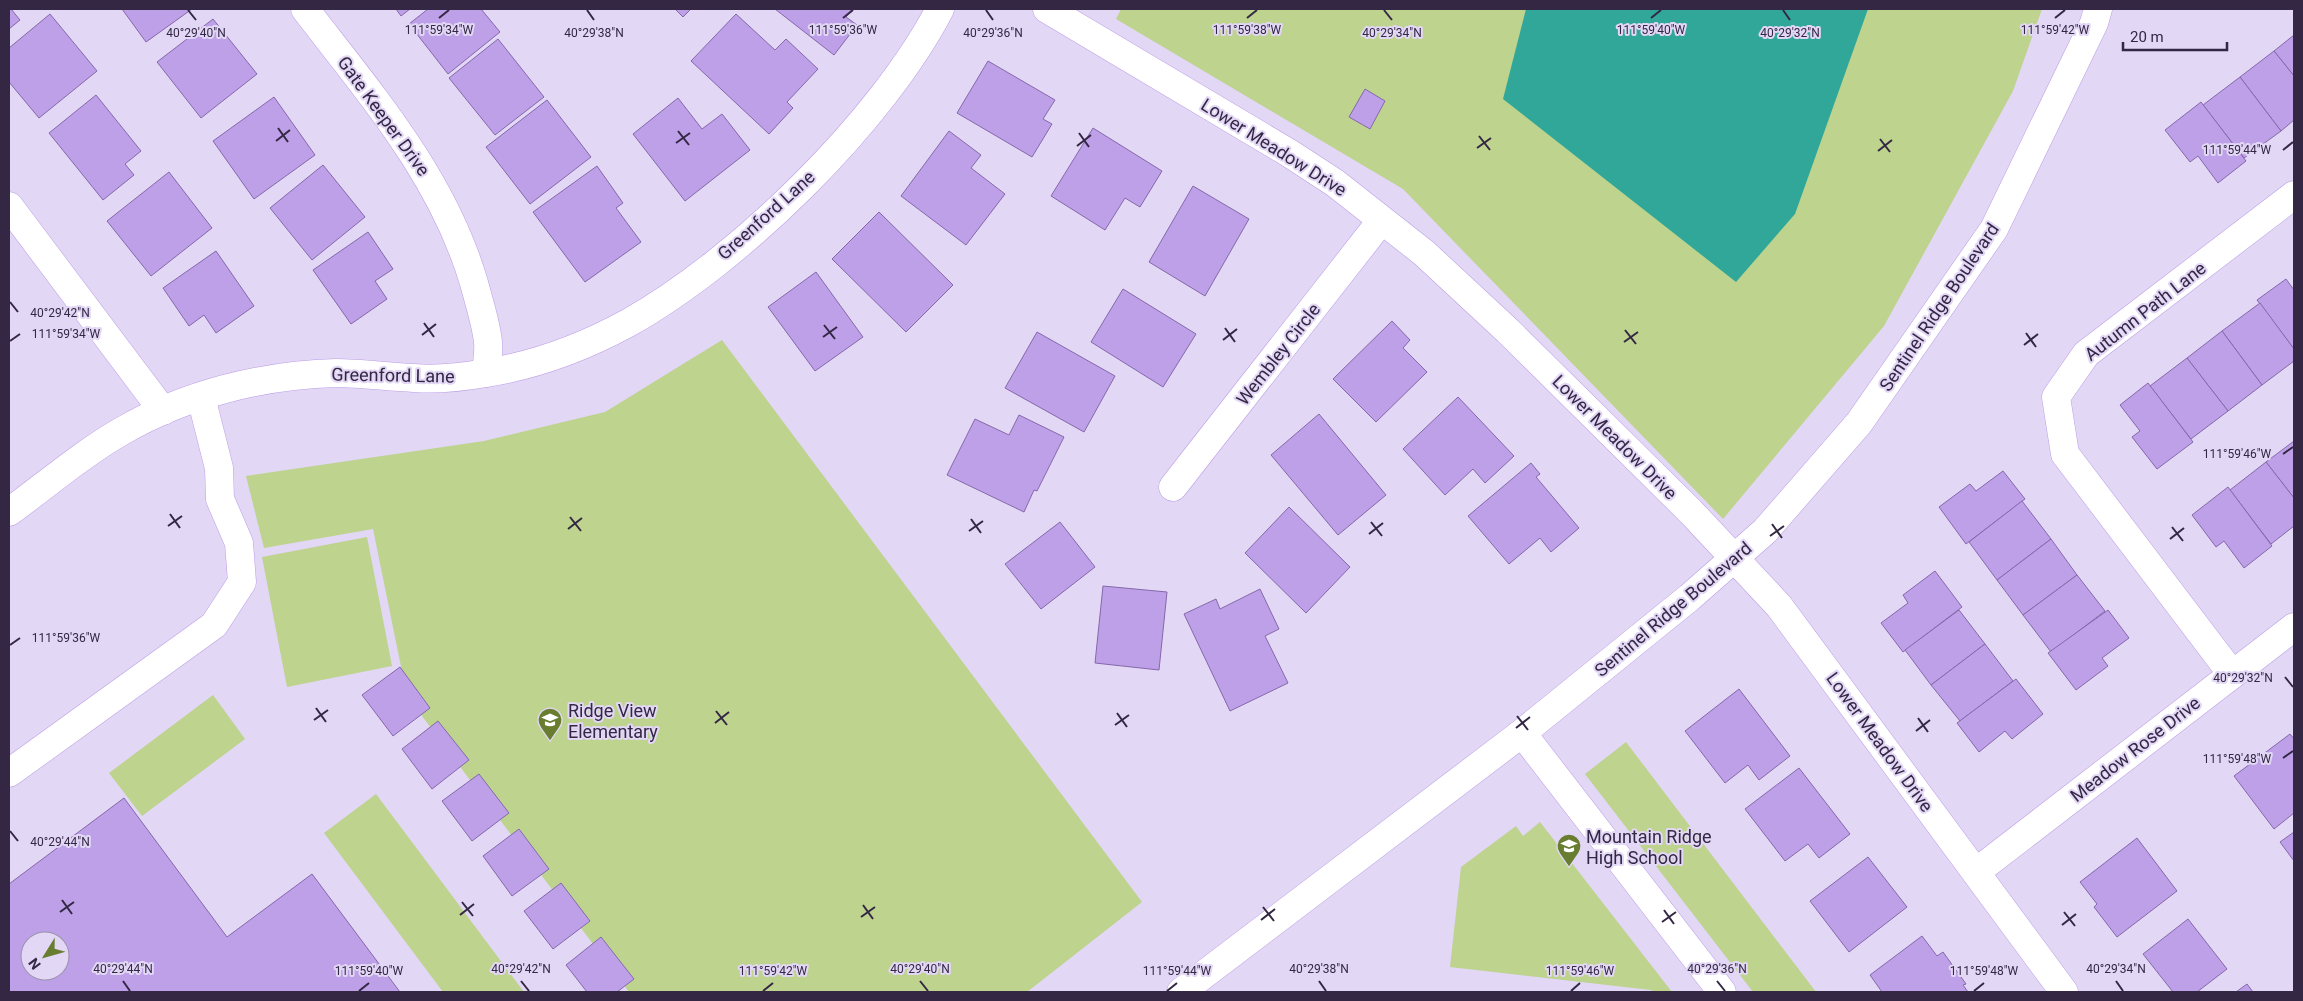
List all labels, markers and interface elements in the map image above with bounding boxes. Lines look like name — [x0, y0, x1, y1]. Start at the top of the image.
scale bar — [2123, 20, 2227, 52]
text: 111°59'34"W — [405, 23, 473, 37]
text: 111°59'36"W — [809, 23, 877, 37]
text: 111°59'38"W — [1213, 23, 1281, 37]
text: 111°59'40"W — [1617, 23, 1685, 37]
text: 111°59'42"W — [2021, 23, 2089, 37]
text: 40°29'40"N — [166, 26, 226, 40]
text: 40°29'38"N — [564, 26, 624, 40]
text: 40°29'36"N — [963, 26, 1023, 40]
text: 40°29'34"N — [1362, 26, 1422, 40]
text: 40°29'32"N — [1760, 26, 1820, 40]
text: 20 m — [2130, 28, 2164, 46]
street label: Gate Keeper Drive — [334, 52, 434, 180]
street label: Lower Meadow Drive — [1197, 94, 1351, 200]
text: 111°59'44"W — [2203, 143, 2271, 157]
street label: Greenford Lane — [713, 166, 819, 264]
street label: Sentinel Ridge Boulevard — [1875, 219, 2003, 395]
street label: Autumn Path Lane — [2080, 257, 2210, 365]
street label: Wembley Circle — [1232, 299, 1324, 409]
text: 40°29'42"N — [30, 306, 90, 320]
text: 111°59'34"W — [32, 327, 100, 341]
street label: Greenford Lane — [331, 363, 455, 387]
street label: Lower Meadow Drive — [1548, 370, 1682, 504]
text: 111°59'46"W — [2203, 447, 2271, 461]
street label: Sentinel Ridge Boulevard — [1590, 537, 1756, 681]
text: 111°59'36"W — [32, 631, 100, 645]
street label: Lower Meadow Drive — [1822, 668, 1938, 816]
text: 40°29'32"N — [2213, 671, 2273, 685]
street label: Meadow Rose Drive — [2066, 692, 2204, 806]
place label: Ridge View Elementary — [568, 700, 658, 742]
school or university icon: Ridge View Elementary — [537, 707, 563, 741]
text: 111°59'48"W — [2203, 752, 2271, 766]
place label: Mountain Ridge High School — [1586, 826, 1712, 868]
school or university icon: Mountain Ridge High School — [1556, 833, 1582, 867]
text: 40°29'44"N — [30, 835, 90, 849]
north arrow — [20, 931, 70, 981]
text: N — [25, 955, 44, 973]
text: 40°29'44"N — [93, 962, 153, 976]
text: 40°29'42"N — [491, 962, 551, 976]
text: 40°29'40"N — [890, 962, 950, 976]
text: 40°29'38"N — [1289, 962, 1349, 976]
text: 40°29'36"N — [1687, 962, 1747, 976]
text: 40°29'34"N — [2086, 962, 2146, 976]
text: 111°59'40"W — [335, 964, 403, 978]
text: 111°59'42"W — [739, 964, 807, 978]
text: 111°59'44"W — [1143, 964, 1211, 978]
text: 111°59'46"W — [1546, 964, 1614, 978]
text: 111°59'48"W — [1950, 964, 2018, 978]

